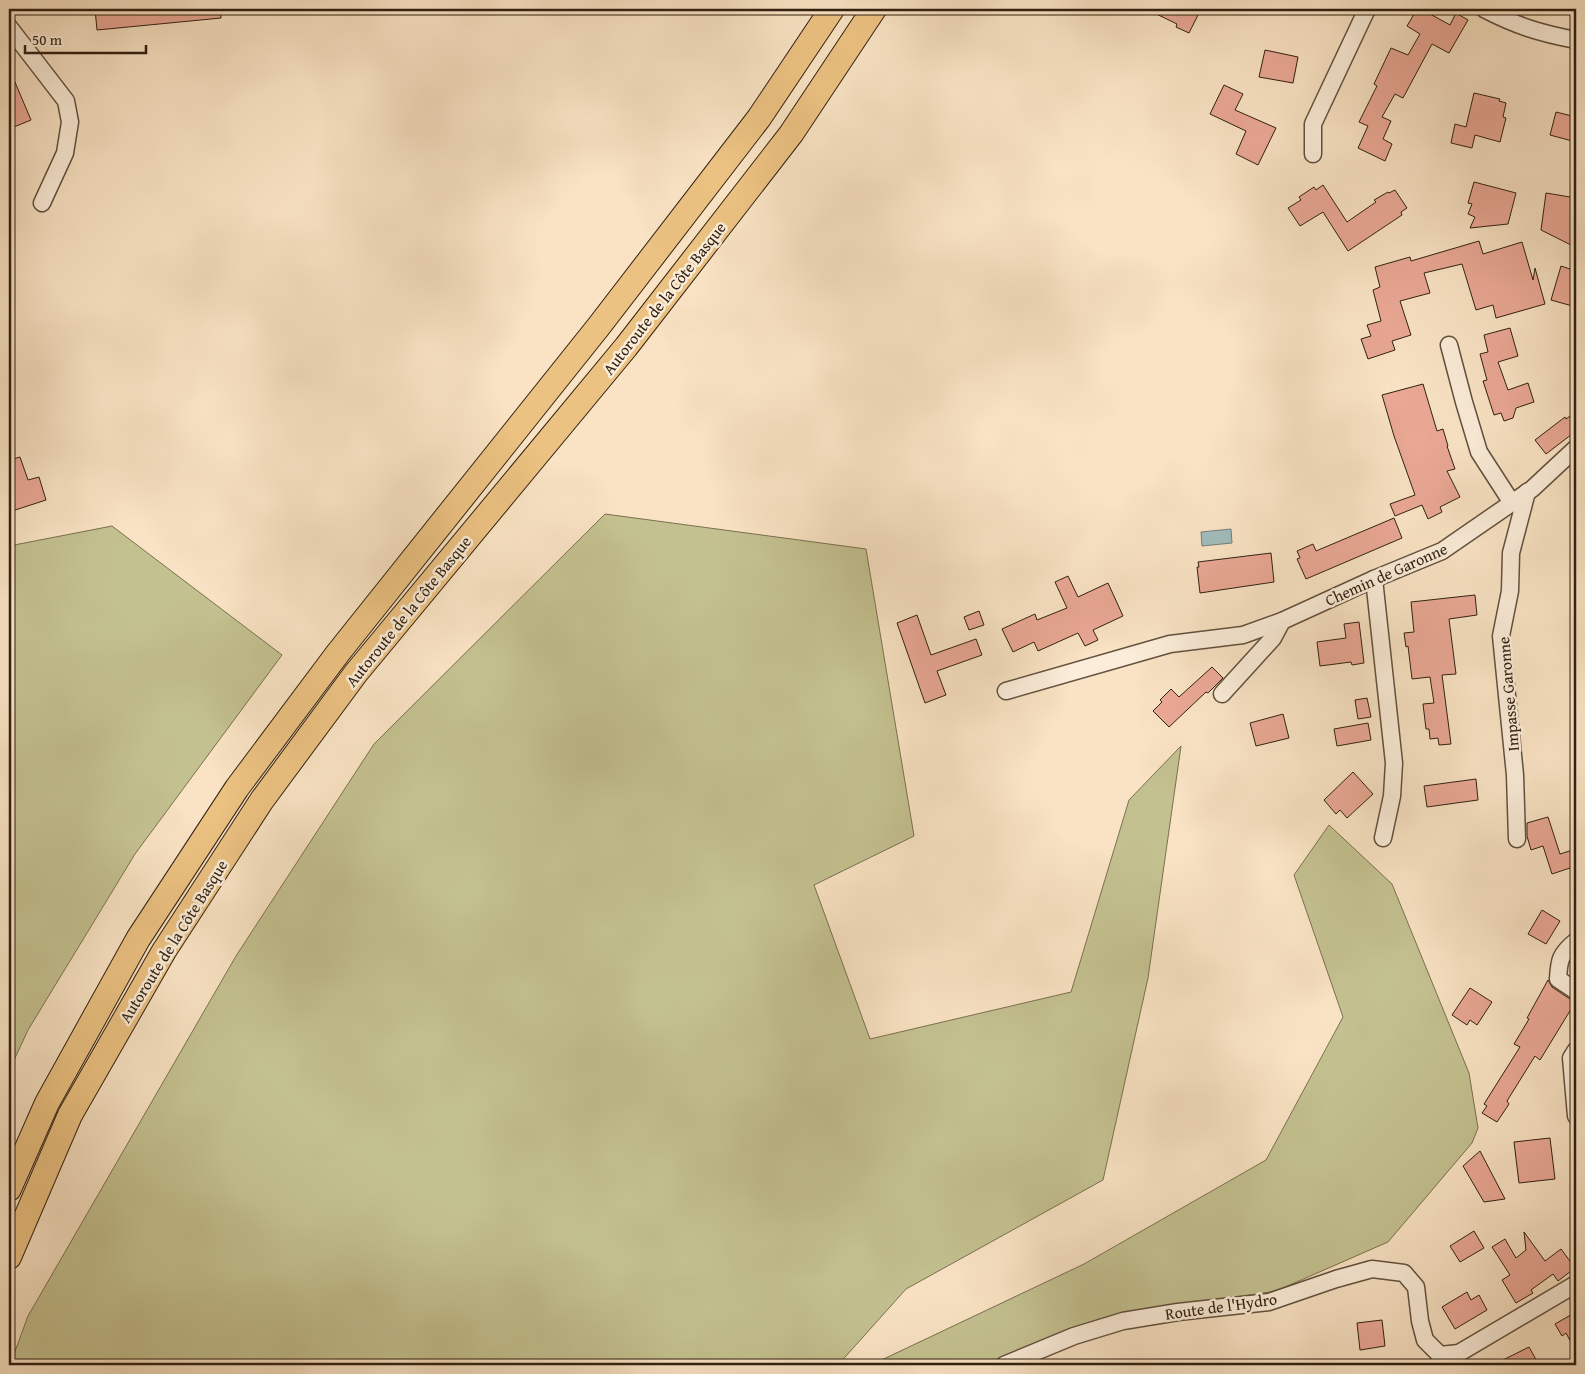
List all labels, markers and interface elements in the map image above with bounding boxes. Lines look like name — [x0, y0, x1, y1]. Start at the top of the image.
scale bar — [25, 22, 146, 54]
text: 50 m — [32, 29, 63, 50]
street label: Autoroute de la Côte Basque — [597, 216, 731, 380]
street label: Autoroute de la Côte Basque — [339, 530, 477, 692]
street label: Chemin de Garonne — [1321, 536, 1451, 612]
street label: Impasse Garonne — [1491, 636, 1525, 752]
street label: Autoroute de la Côte Basque — [113, 855, 233, 1027]
street label: Route de l'Hydro — [1164, 1286, 1278, 1326]

